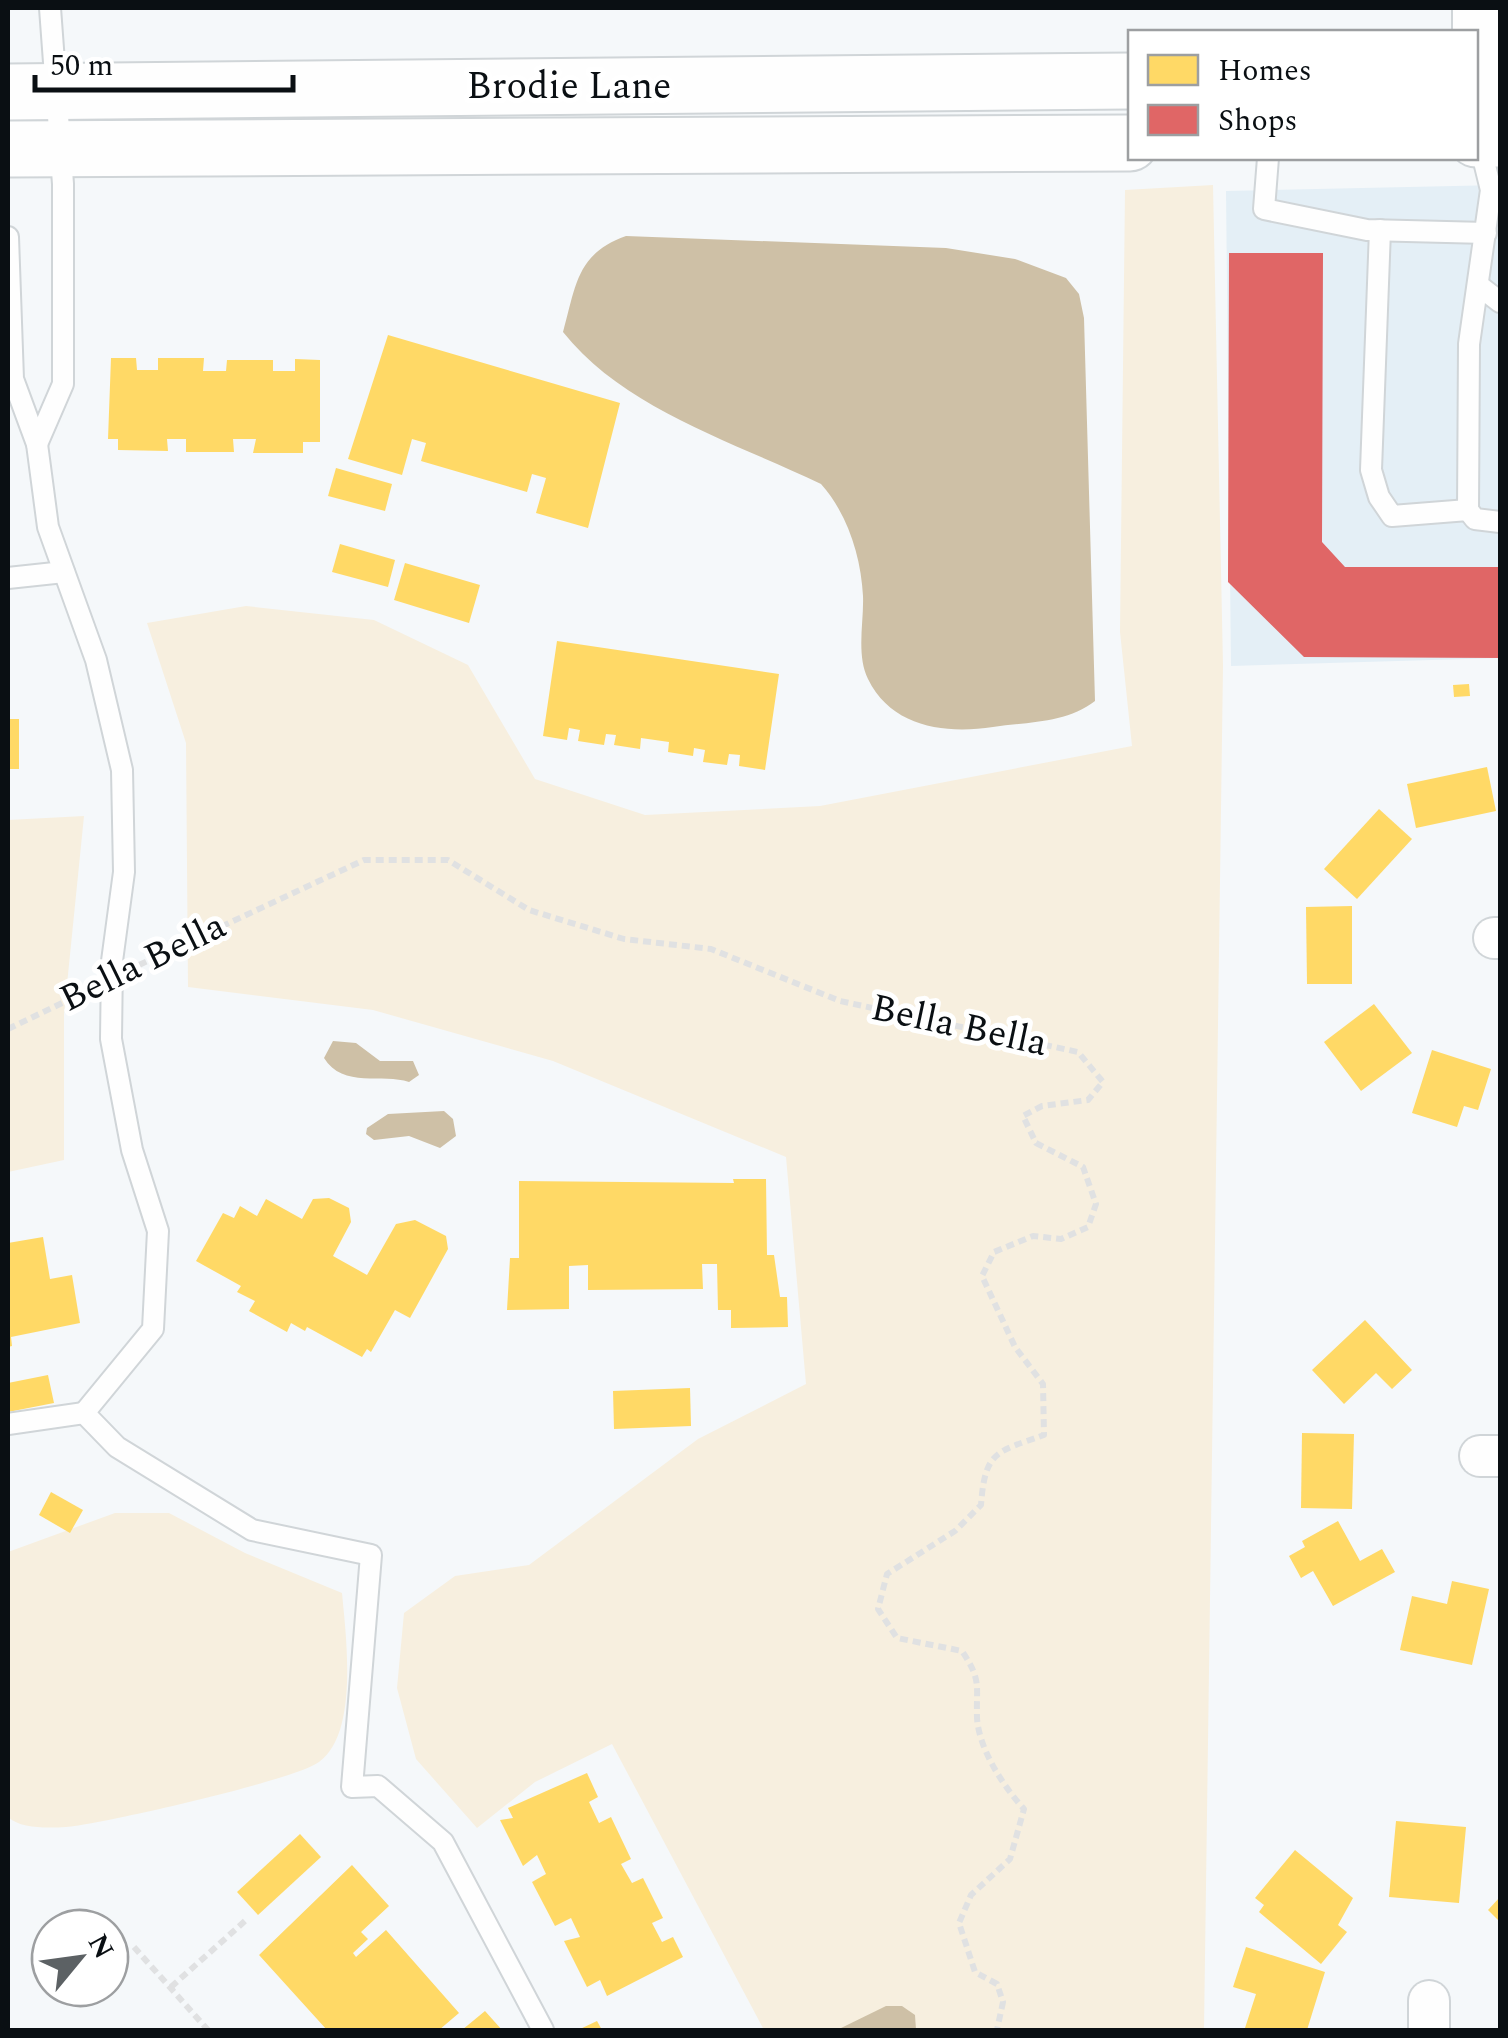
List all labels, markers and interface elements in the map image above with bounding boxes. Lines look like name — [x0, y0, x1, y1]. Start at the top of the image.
scale bar — [35, 30, 292, 92]
legend — [1128, 30, 1478, 160]
text: 50 m — [50, 43, 113, 89]
text: Homes — [1218, 48, 1312, 94]
street label: Brodie Lane — [467, 58, 671, 116]
text: Shops — [1218, 98, 1298, 144]
street label: Bella Bella — [50, 898, 236, 1028]
street label: Bella Bella — [865, 979, 1053, 1073]
north arrow — [30, 1908, 130, 2008]
text: N — [76, 1926, 125, 1967]

